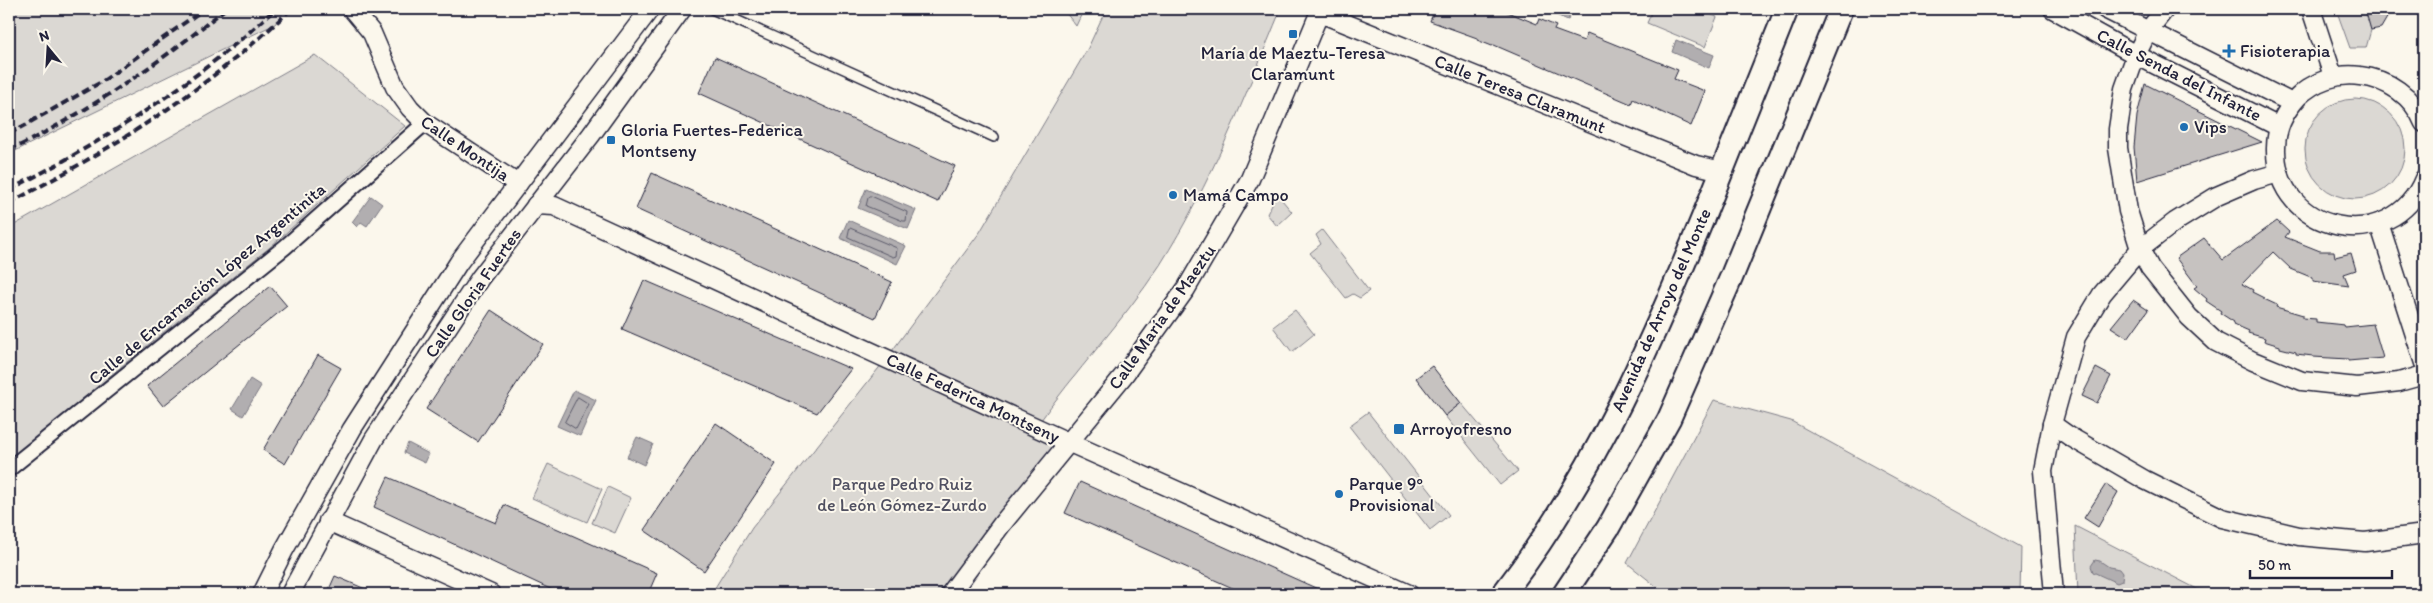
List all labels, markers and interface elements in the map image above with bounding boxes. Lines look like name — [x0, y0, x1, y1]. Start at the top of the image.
north arrow — [22, 22, 72, 72]
street label: Calle Senda del Infante — [2093, 24, 2265, 126]
text: N — [37, 27, 51, 46]
marker: María de Maeztu-Teresa Claramunt — [1287, 28, 1299, 40]
place label: Fisioterapia — [2240, 40, 2331, 62]
place label: María de Maeztu-Teresa Claramunt — [1201, 42, 1386, 85]
marker: Fisioterapia — [2222, 44, 2236, 58]
street label: Calle Teresa Claramunt — [1431, 50, 1609, 139]
street label: Calle Montija — [416, 110, 514, 186]
place label: Vips — [2194, 116, 2227, 138]
place label: Gloria Fuertes-Federica Montseny — [621, 119, 803, 162]
marker: Vips — [2178, 121, 2190, 133]
marker: Gloria Fuertes-Federica Montseny — [605, 134, 617, 146]
street label: Calle de Encarnación López Argentinita — [84, 178, 330, 390]
place label: Mamá Campo — [1183, 184, 1289, 206]
marker: Mamá Campo — [1167, 189, 1179, 201]
street label: Avenida de Arroyo del Monte — [1606, 205, 1716, 415]
street label: Calle Gloria Fuertes — [420, 224, 526, 362]
street label: Calle María de Maeztu — [1104, 240, 1220, 394]
street label: Calle Federica Montseny — [883, 348, 1064, 448]
place label: Arroyofresno — [1410, 418, 1512, 440]
marker: Arroyofresno — [1392, 422, 1406, 436]
park label: Parque Pedro Ruiz de León Gómez-Zurdo — [817, 473, 987, 516]
place label: Parque 9º Provisional — [1349, 473, 1435, 516]
marker: Parque 9º Provisional — [1333, 488, 1345, 500]
scale bar — [2250, 548, 2393, 580]
text: 50 m — [2258, 556, 2291, 574]

